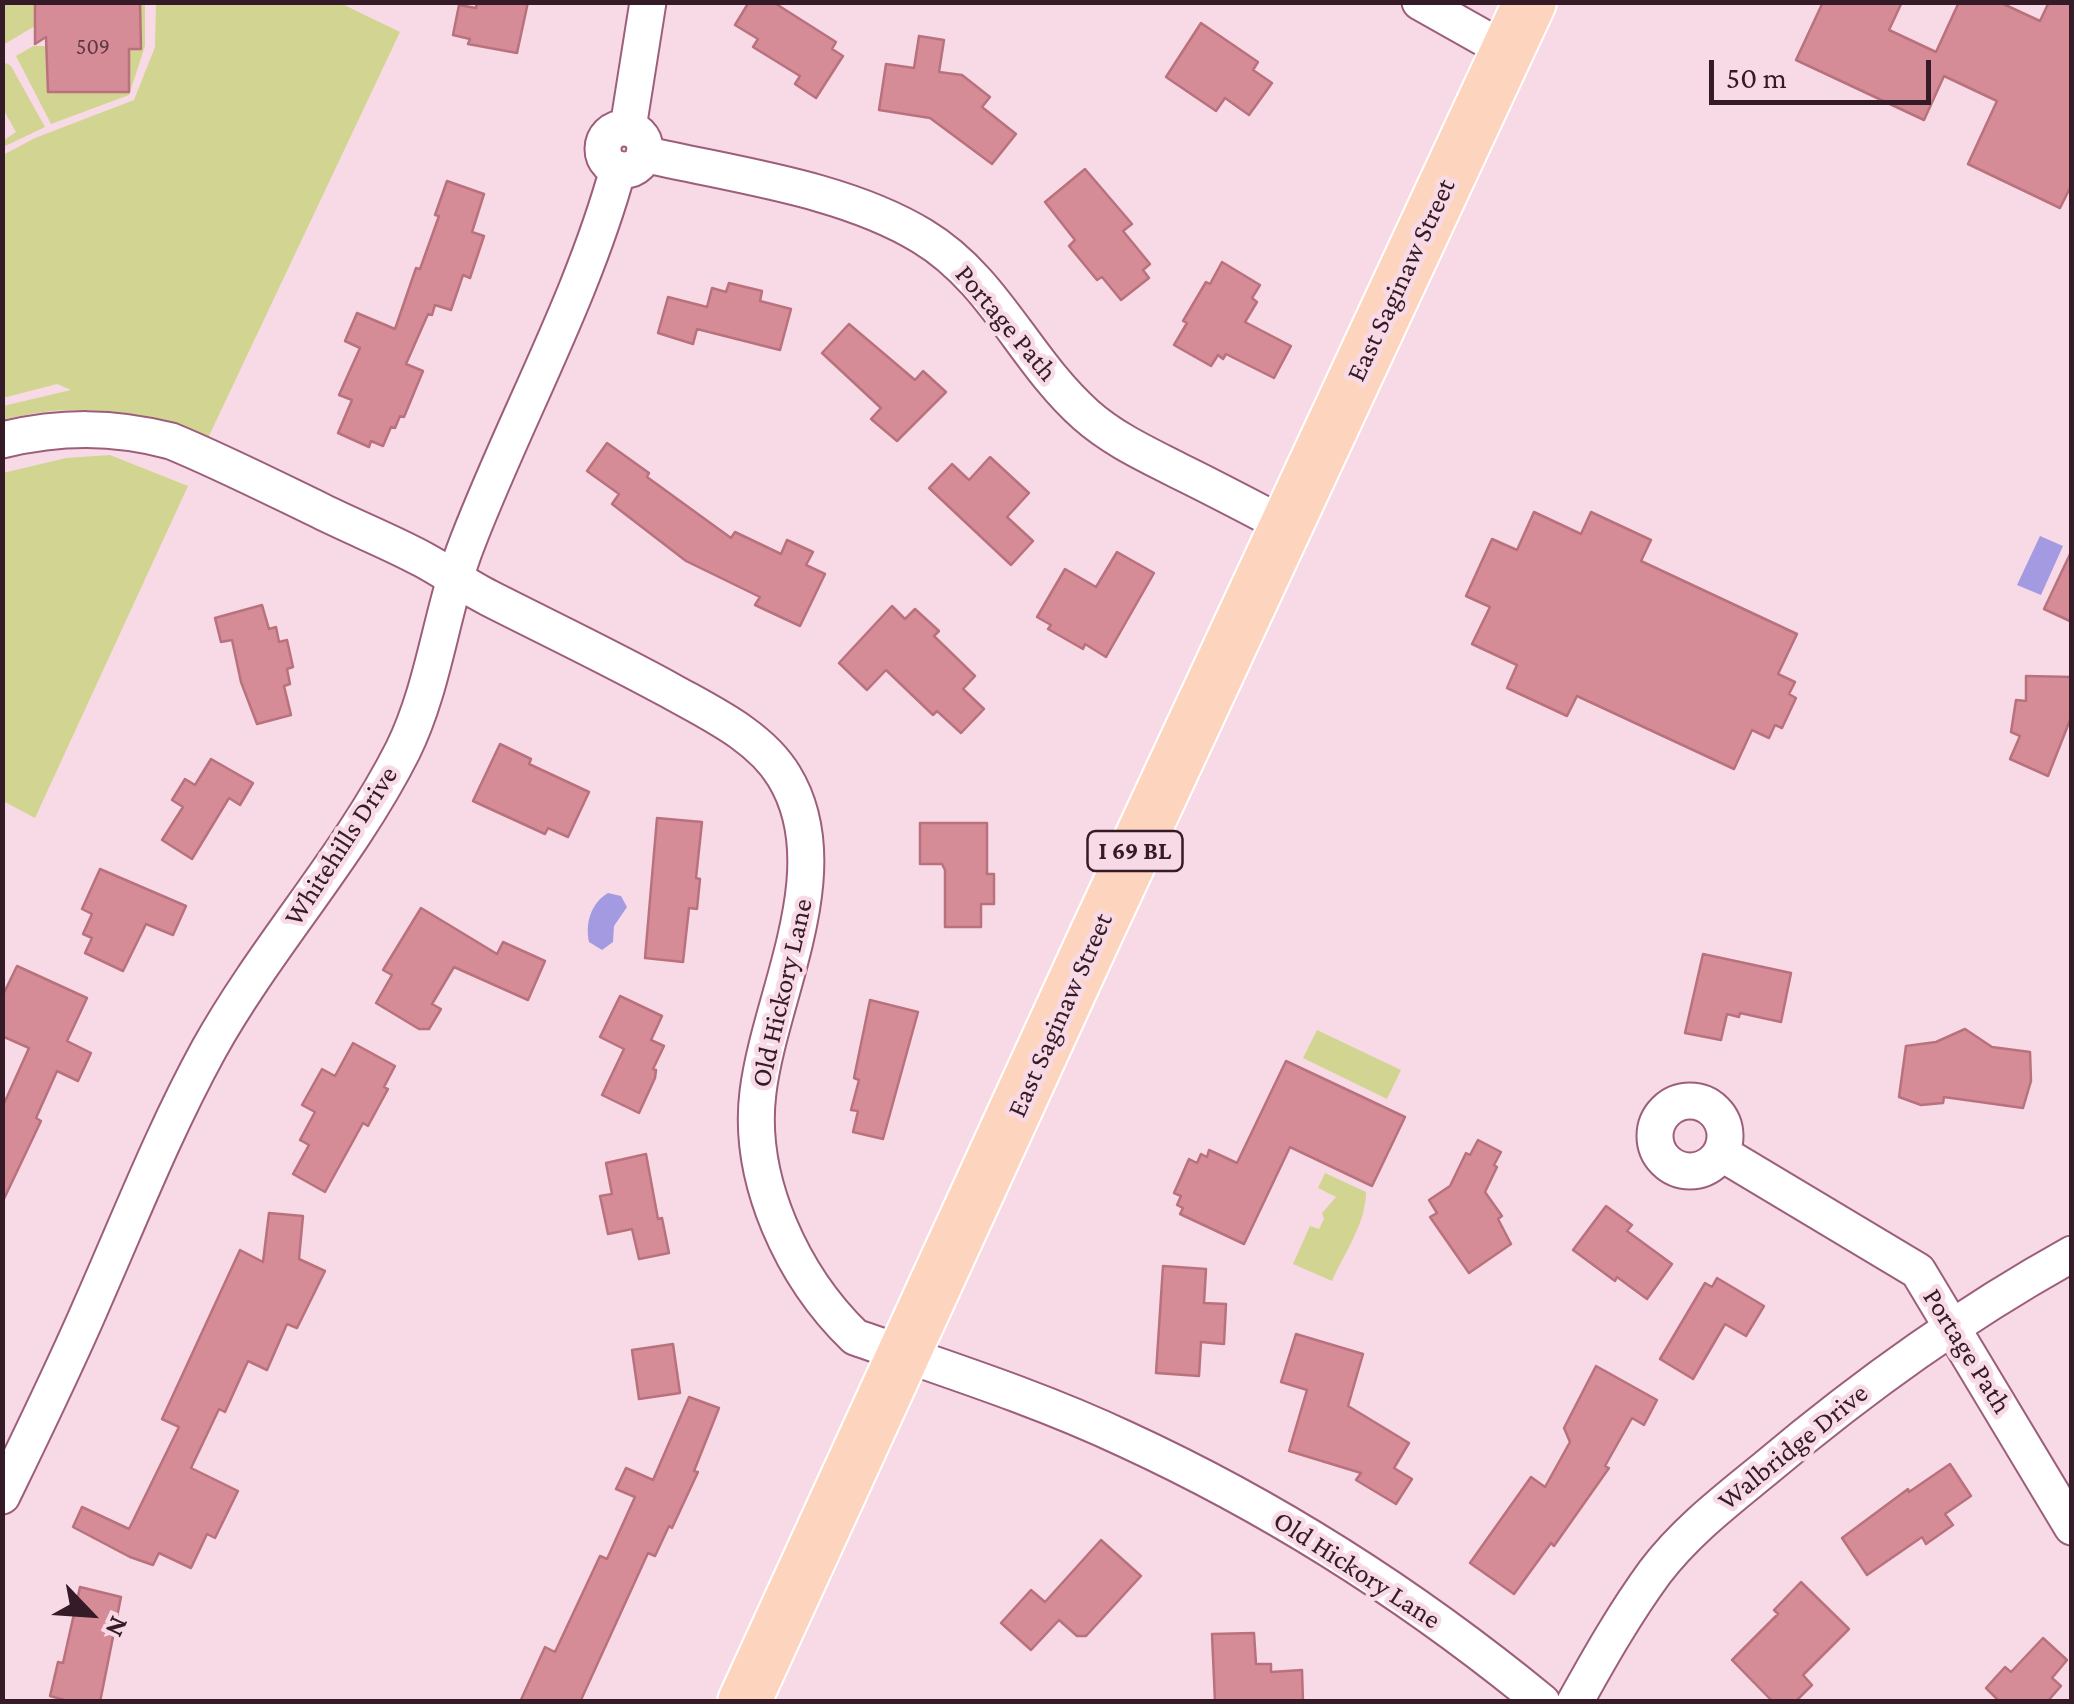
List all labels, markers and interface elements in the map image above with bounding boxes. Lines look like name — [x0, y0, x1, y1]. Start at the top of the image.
house number: 509 — [76, 34, 110, 60]
scale bar — [1714, 40, 1936, 102]
text: 50 m — [1726, 61, 1787, 94]
street label: East Saginaw Street — [1339, 173, 1463, 387]
street label: Portage Path — [948, 258, 1064, 388]
street label: Whitehills Drive — [277, 760, 405, 932]
road number: I 69 BL — [1088, 831, 1182, 871]
street label: Old Hickory Lane — [744, 895, 820, 1091]
street label: East Saginaw Street — [1000, 908, 1120, 1122]
street label: Portage Path — [1915, 1282, 2019, 1420]
street label: Walbridge Drive — [1711, 1376, 1875, 1518]
street label: Old Hickory Lane — [1267, 1503, 1447, 1637]
north arrow — [40, 1564, 140, 1664]
text: N — [100, 1612, 136, 1642]

